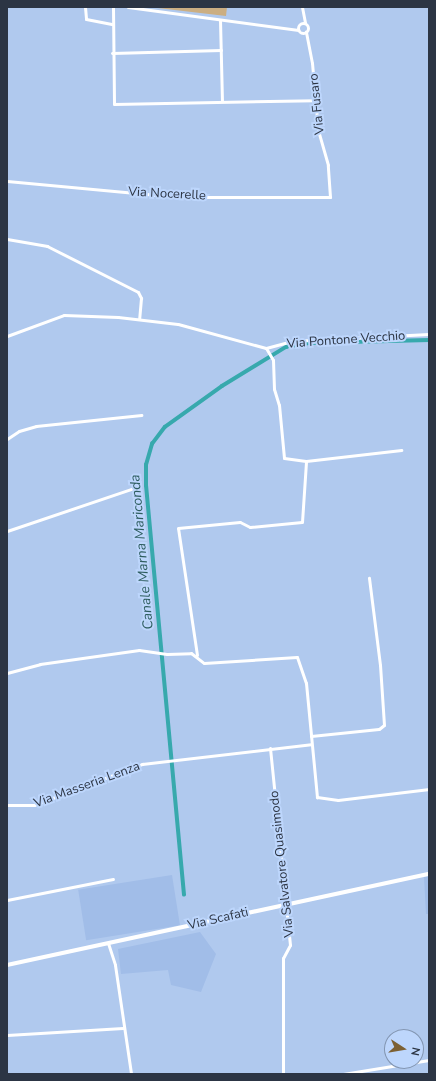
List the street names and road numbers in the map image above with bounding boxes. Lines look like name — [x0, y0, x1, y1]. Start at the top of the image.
street label: Via Fusaro — [306, 73, 328, 135]
street label: Via Nocerelle — [128, 184, 206, 204]
street label: Via Pontone Vecchio — [286, 328, 406, 352]
street label: Via Masseria Lenza — [32, 759, 142, 811]
street label: Via Salvatore Quasimodo — [267, 790, 297, 938]
street label: Via Scafati — [186, 904, 250, 934]

